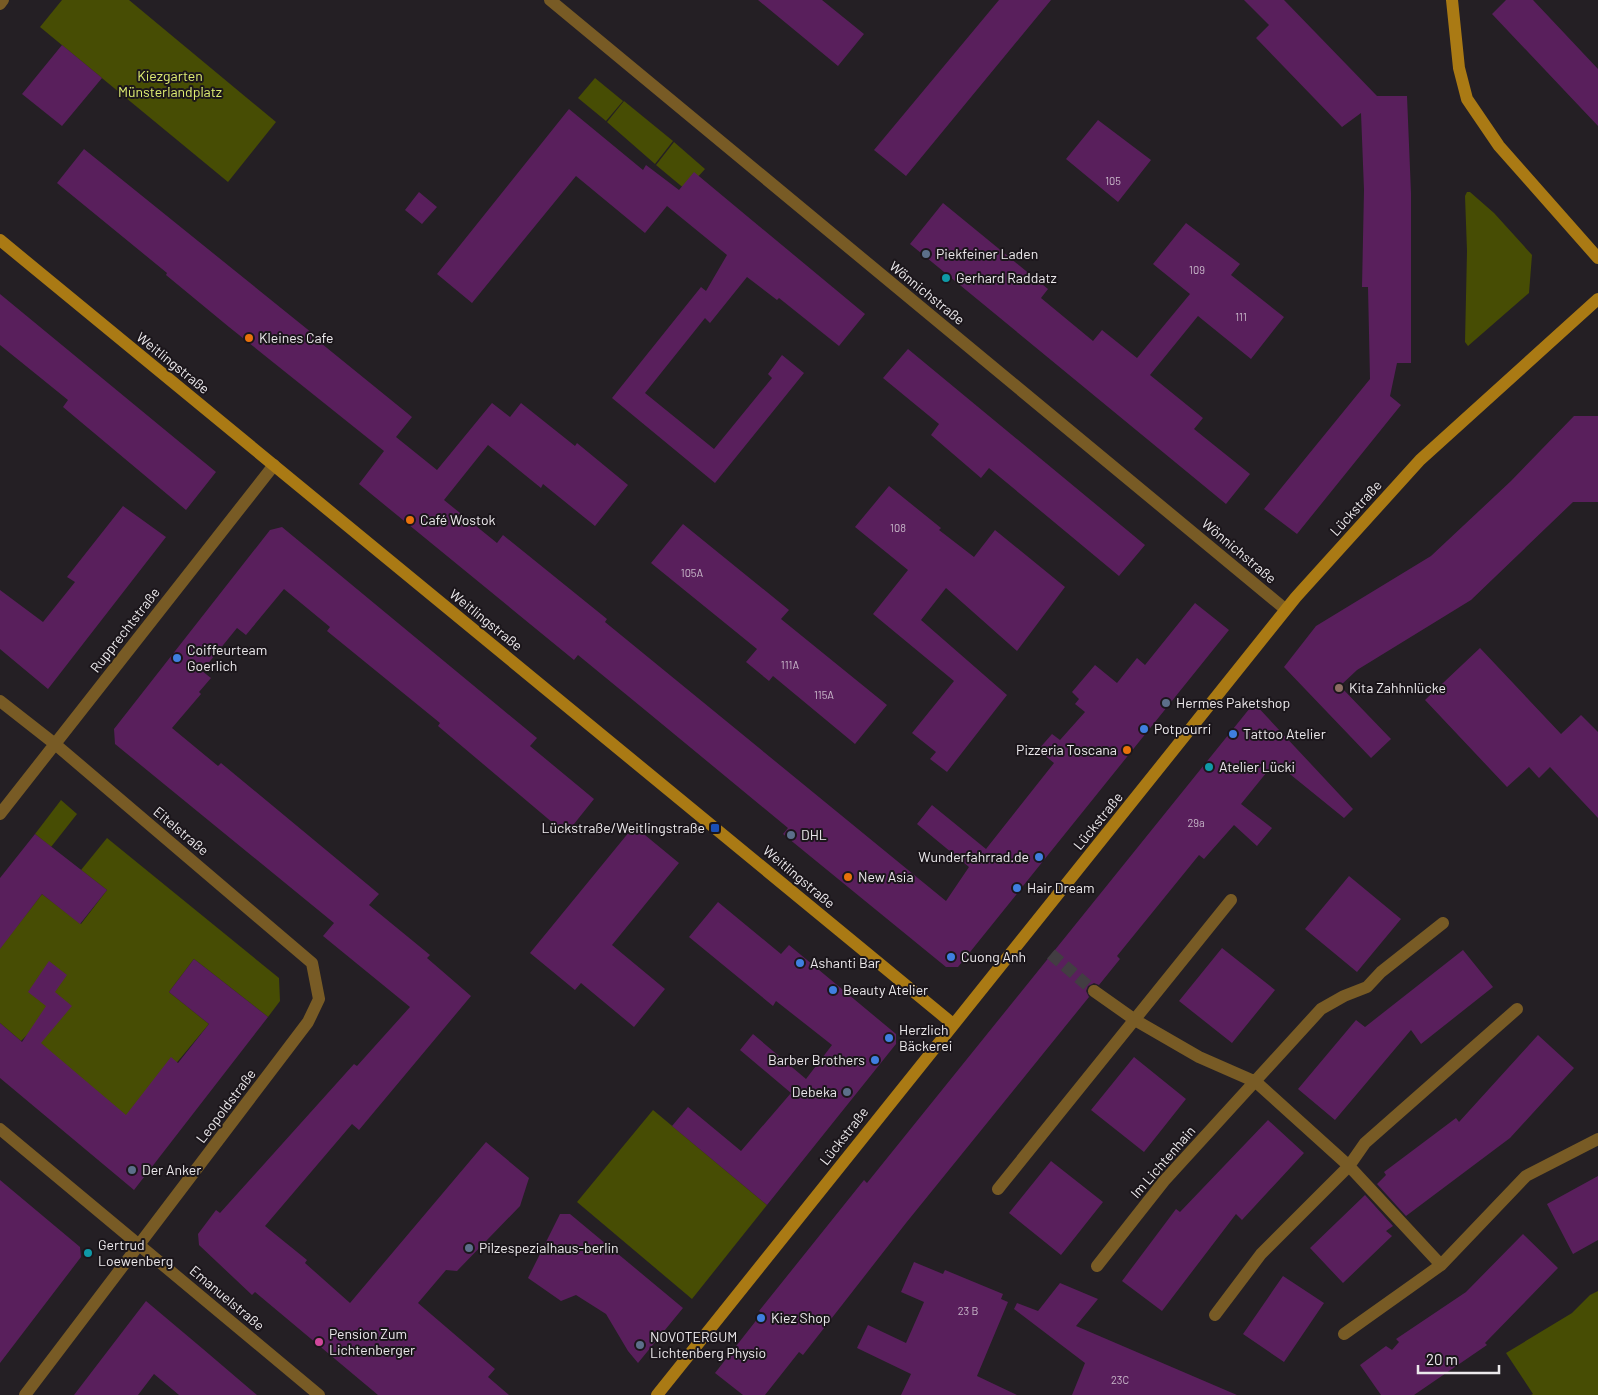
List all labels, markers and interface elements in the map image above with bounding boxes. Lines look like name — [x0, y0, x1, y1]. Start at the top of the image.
park label: Kiezgarten Münsterlandplatz — [118, 67, 222, 100]
house number: 105 — [1105, 174, 1121, 187]
place label: Piekfeiner Laden — [936, 245, 1038, 262]
marker: Piekfeiner Laden — [920, 248, 932, 260]
street label: Wönnichstraße — [886, 257, 968, 328]
house number: 109 — [1189, 263, 1205, 276]
place label: Gerhard Raddatz — [956, 269, 1057, 286]
marker: Gerhard Raddatz — [940, 272, 952, 284]
house number: 111 — [1235, 310, 1247, 323]
street label: Weitlingstraße — [133, 328, 213, 397]
place label: Kleines Cafe — [259, 329, 333, 346]
marker: Kleines Cafe — [243, 332, 255, 344]
street label: Lückstraße — [1326, 476, 1385, 539]
place label: Café Wostok — [420, 511, 496, 528]
marker: Café Wostok — [404, 514, 416, 526]
street label: Wönnichstraße — [1199, 515, 1280, 587]
house number: 108 — [890, 521, 906, 534]
house number: 105A — [681, 566, 704, 579]
street label: Rupprechtstraße — [86, 584, 163, 676]
street label: Weitlingstraße — [446, 585, 526, 654]
place label: Coiffeurteam Goerlich — [187, 641, 267, 674]
marker: Coiffeurteam Goerlich — [171, 652, 183, 664]
house number: 111A — [781, 658, 799, 671]
place label: Kita Zahhnlücke — [1349, 679, 1446, 696]
marker: Kita Zahhnlücke — [1333, 682, 1345, 694]
house number: 115A — [814, 688, 834, 701]
place label: Hermes Paketshop — [1176, 694, 1290, 711]
marker: Hermes Paketshop — [1160, 697, 1172, 709]
place label: Potpourri — [1154, 720, 1211, 737]
marker: Potpourri — [1138, 723, 1150, 735]
place label: Tattoo Atelier — [1243, 725, 1326, 742]
marker: Tattoo Atelier — [1227, 728, 1239, 740]
place label: Pizzeria Toscana — [1016, 741, 1117, 758]
marker: Pizzeria Toscana — [1121, 744, 1133, 756]
place label: Atelier Lücki — [1219, 758, 1295, 775]
marker: Atelier Lücki — [1203, 761, 1215, 773]
street label: Lückstraße — [1069, 789, 1126, 853]
street label: Eitelstraße — [150, 803, 212, 859]
house number: 29a — [1187, 816, 1205, 829]
place label: Lückstraße/Weitlingstraße — [542, 819, 705, 836]
marker: Lückstraße/Weitlingstraße — [709, 822, 721, 834]
place label: DHL — [801, 826, 827, 843]
marker: DHL — [785, 829, 797, 841]
street label: Weitlingstraße — [760, 842, 839, 912]
place label: Wunderfahrrad.de — [918, 848, 1029, 865]
marker: Wunderfahrrad.de — [1033, 851, 1045, 863]
place label: New Asia — [858, 868, 914, 885]
marker: New Asia — [842, 871, 854, 883]
place label: Hair Dream — [1027, 879, 1095, 896]
marker: Hair Dream — [1011, 882, 1023, 894]
place label: Cuong Anh — [961, 948, 1026, 965]
marker: Cuong Anh — [945, 951, 957, 963]
place label: Ashanti Bar — [810, 954, 880, 971]
marker: Ashanti Bar — [794, 957, 806, 969]
place label: Beauty Atelier — [843, 981, 928, 998]
marker: Beauty Atelier — [827, 984, 839, 996]
place label: Herzlich Bäckerei — [899, 1021, 952, 1054]
marker: Herzlich Bäckerei — [883, 1032, 895, 1044]
place label: Barber Brothers — [768, 1051, 865, 1068]
marker: Barber Brothers — [869, 1054, 881, 1066]
street label: Leopoldstraße — [192, 1065, 259, 1146]
place label: Debeka — [792, 1083, 837, 1100]
marker: Debeka — [841, 1086, 853, 1098]
street label: Lückstraße — [816, 1103, 872, 1168]
street label: Im Lichtenhain — [1127, 1122, 1199, 1201]
place label: Der Anker — [142, 1161, 201, 1178]
marker: Der Anker — [126, 1164, 138, 1176]
place label: Gertrud Loewenberg — [98, 1236, 173, 1269]
place label: Pilzespezialhaus-berlin — [479, 1239, 619, 1256]
marker: Pilzespezialhaus-berlin — [463, 1242, 475, 1254]
marker: Gertrud Loewenberg — [82, 1247, 94, 1259]
street label: Emanuelstraße — [187, 1261, 268, 1334]
house number: 23 B — [958, 1304, 978, 1317]
place label: Kiez Shop — [771, 1309, 831, 1326]
marker: Kiez Shop — [755, 1312, 767, 1324]
place label: Pension Zum Lichtenberger — [329, 1325, 415, 1358]
place label: NOVOTERGUM Lichtenberg Physio — [650, 1328, 766, 1361]
marker: Pension Zum Lichtenberger — [313, 1336, 325, 1348]
marker: NOVOTERGUM Lichtenberg Physio — [634, 1339, 646, 1351]
scale bar — [1418, 1342, 1499, 1374]
text: 20 m — [1426, 1350, 1458, 1368]
house number: 23C — [1111, 1373, 1129, 1386]

